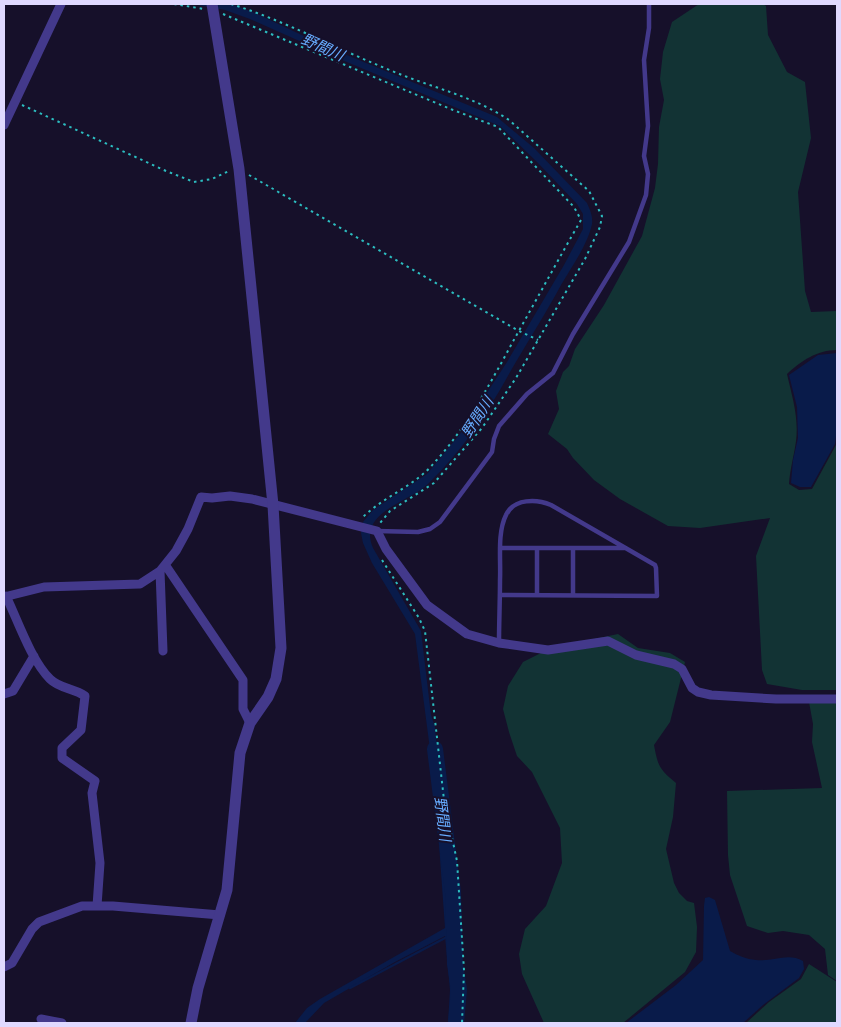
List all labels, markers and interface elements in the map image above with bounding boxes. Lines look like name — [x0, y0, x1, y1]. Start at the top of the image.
water label: 野間川 — [298, 28, 350, 67]
water label: 野間川 — [456, 391, 499, 442]
water label: 野間川 — [430, 795, 456, 845]

